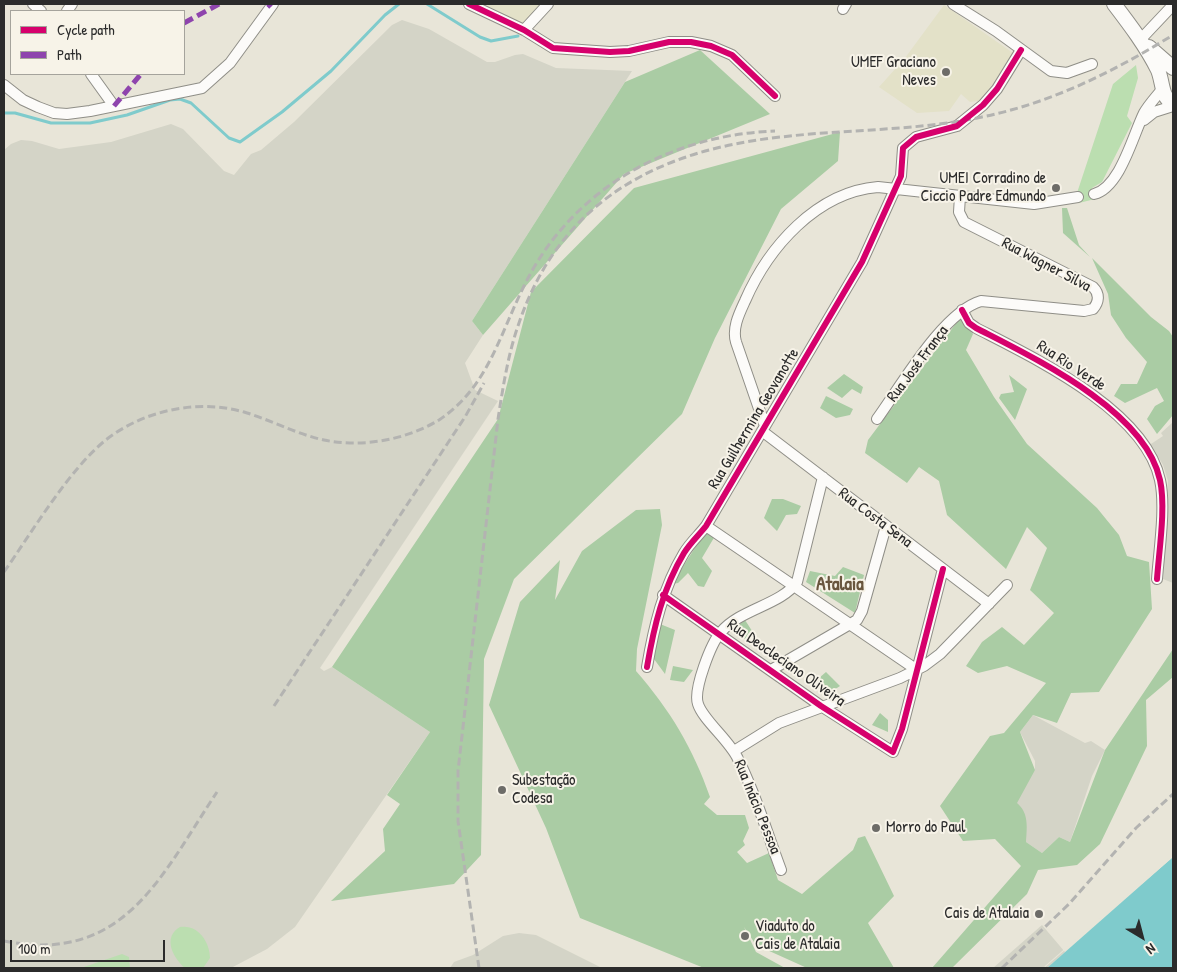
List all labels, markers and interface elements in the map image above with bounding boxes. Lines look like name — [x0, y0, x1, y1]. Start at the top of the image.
legend — [10, 10, 185, 75]
text: Cycle path — [57, 19, 115, 40]
text: Path — [57, 44, 82, 65]
place label: UMEF Graciano Neves — [851, 53, 936, 91]
marker: UMEF Graciano Neves — [940, 66, 952, 78]
place label: UMEI Corradino de Ciccio Padre Edmundo — [921, 169, 1046, 207]
marker: UMEI Corradino de Ciccio Padre Edmundo — [1050, 182, 1062, 194]
street label: Rua Wagner Silva — [998, 233, 1094, 297]
street label: Rua José França — [883, 322, 953, 406]
street label: Rua Rio Verde — [1033, 337, 1109, 395]
street label: Rua Guilhermina Geovanotte — [704, 345, 804, 493]
street label: Rua Costa Sena — [834, 484, 916, 552]
district label: Atalaia — [816, 574, 864, 596]
street label: Rua Deocleciano Oliveira — [723, 615, 849, 711]
street label: Rua Inácio Pessoa — [729, 757, 785, 857]
place label: Subestação Codesa — [512, 771, 576, 809]
marker: Subestação Codesa — [496, 784, 508, 796]
place label: Morro do Paul — [886, 818, 965, 838]
marker: Morro do Paul — [870, 822, 882, 834]
place label: Cais de Atalaia — [944, 904, 1029, 924]
marker: Cais de Atalaia — [1033, 908, 1045, 920]
north arrow — [1117, 912, 1167, 962]
place label: Viaduto do Cais de Atalaia — [755, 917, 840, 955]
scale bar — [12, 930, 168, 962]
marker: Viaduto do Cais de Atalaia — [739, 930, 751, 942]
text: 100 m — [18, 938, 51, 959]
text: N — [1143, 940, 1160, 959]

